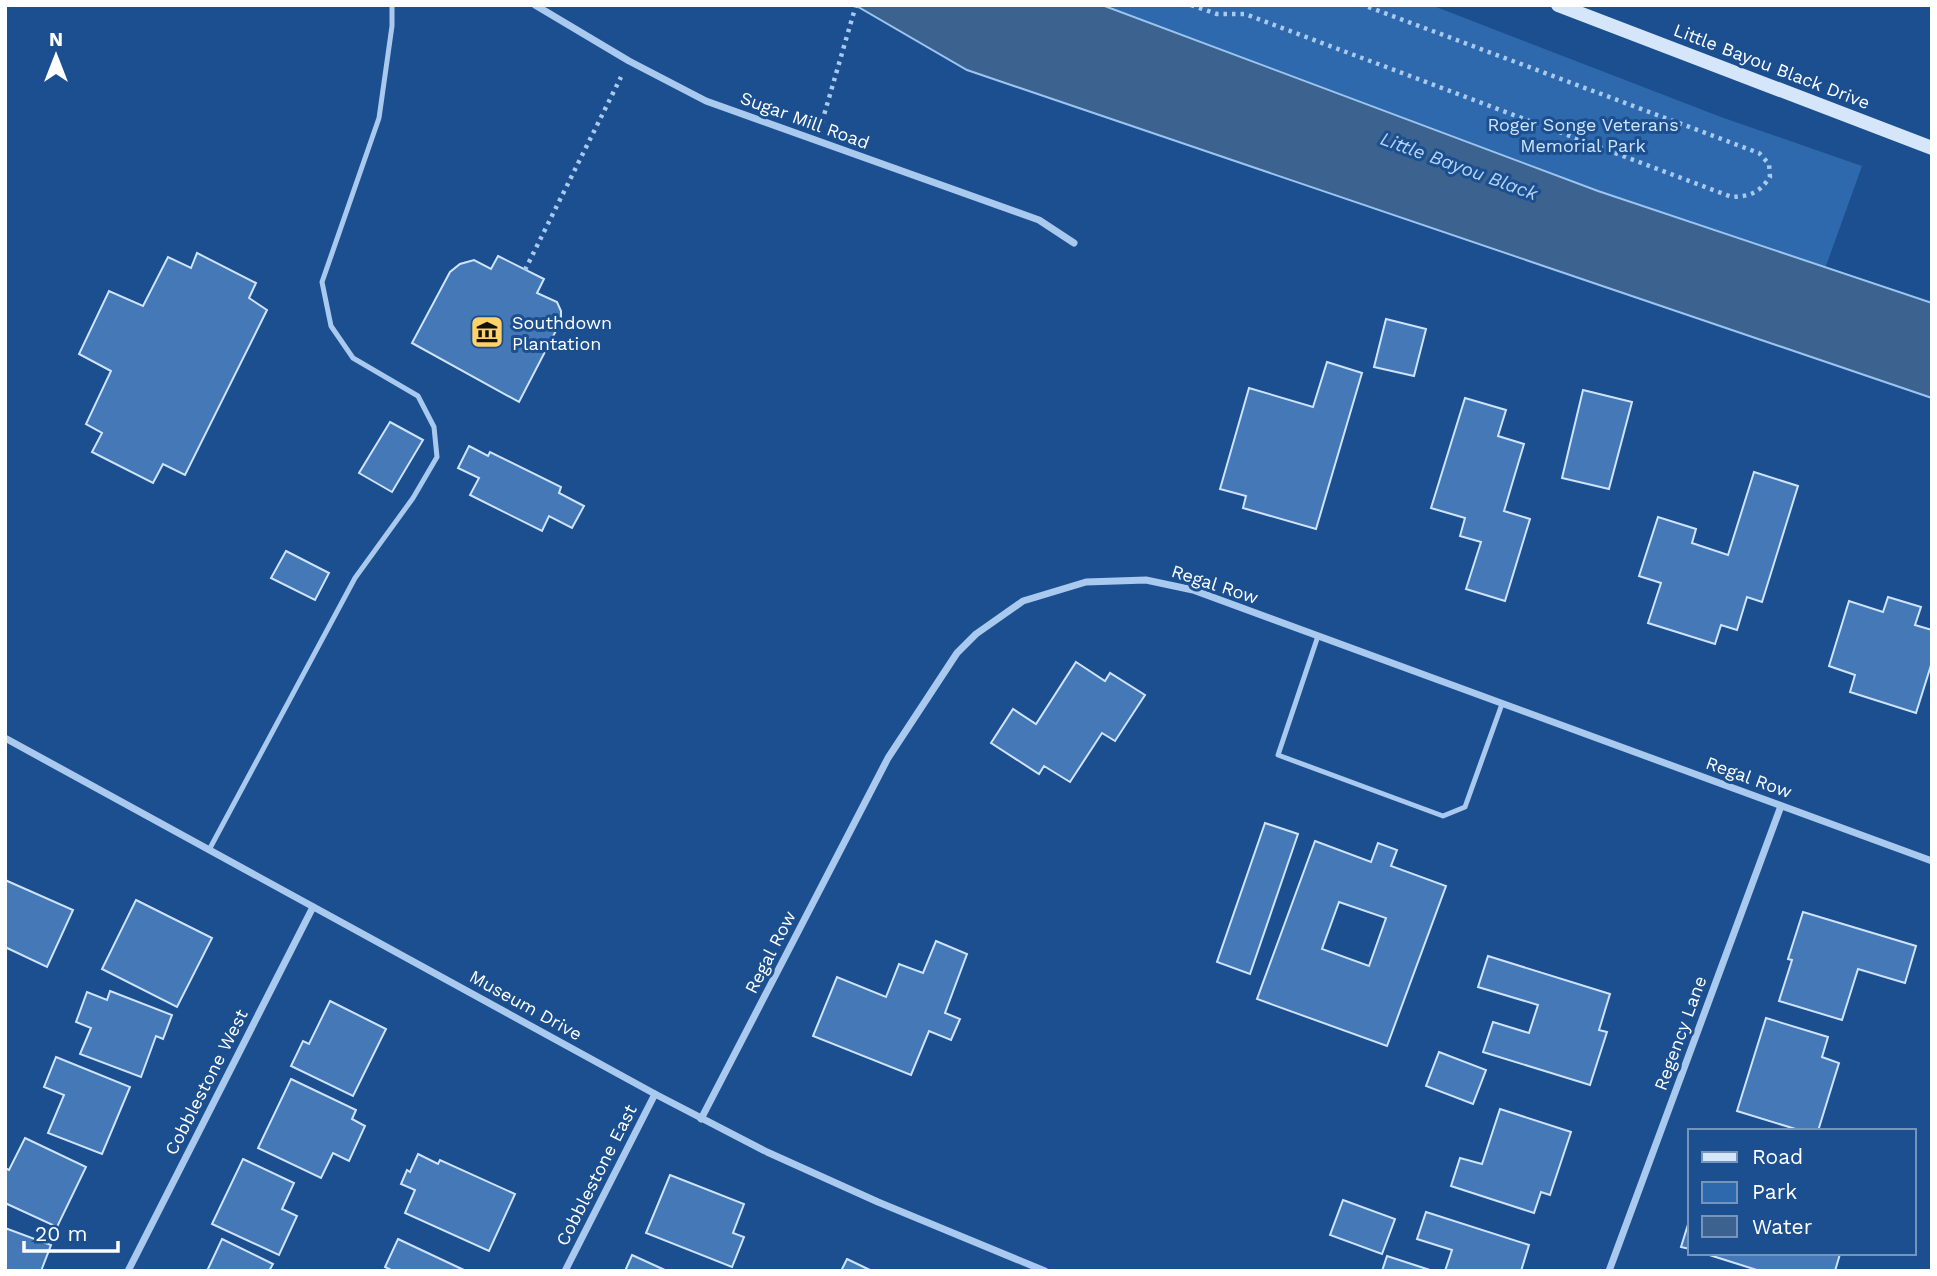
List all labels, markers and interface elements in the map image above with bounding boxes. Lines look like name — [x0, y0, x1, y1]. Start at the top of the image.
street label: Little Bayou Black Drive — [1671, 19, 1873, 113]
north arrow — [21, 21, 91, 91]
text: N — [49, 28, 63, 51]
street label: Sugar Mill Road — [738, 87, 872, 153]
park label: Roger Songe Veterans Memorial Park — [1487, 114, 1679, 156]
water label: Little Bayou Black — [1377, 127, 1541, 205]
place label: Southdown Plantation — [512, 312, 612, 354]
museum icon: Southdown Plantation — [468, 313, 506, 351]
street label: Regal Row — [1169, 560, 1261, 608]
street label: Regal Row — [1703, 752, 1795, 802]
street label: Regal Row — [740, 907, 800, 997]
street label: Museum Drive — [466, 965, 586, 1045]
street label: Regency Lane — [1650, 973, 1710, 1093]
street label: Cobblestone West — [160, 1005, 252, 1158]
street label: Cobblestone East — [551, 1100, 641, 1249]
legend — [1688, 1129, 1916, 1255]
text: Road — [1752, 1144, 1803, 1169]
text: Park — [1752, 1179, 1797, 1204]
scale bar — [24, 1210, 119, 1254]
text: Water — [1752, 1214, 1813, 1239]
text: 20 m — [35, 1221, 87, 1246]

